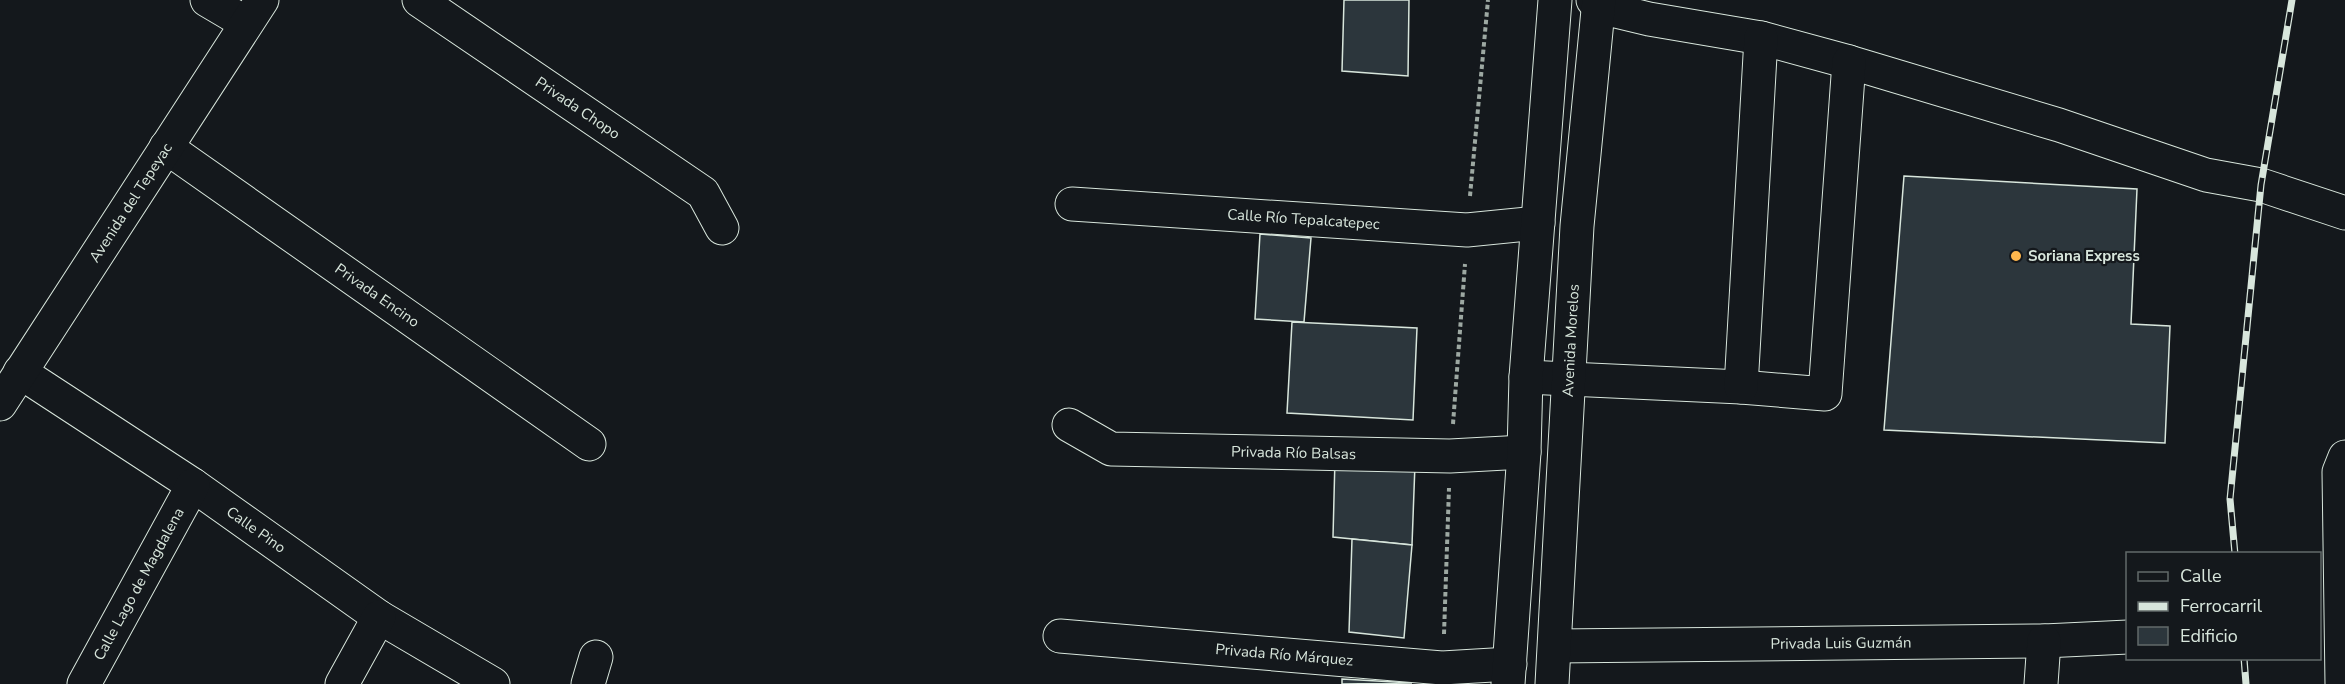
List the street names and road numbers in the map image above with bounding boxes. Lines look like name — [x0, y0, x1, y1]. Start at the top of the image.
street label: Privada Chopo — [531, 72, 624, 144]
street label: Avenida del Tepeyac — [84, 139, 177, 266]
street label: Calle Río Tepalcatepec — [1227, 204, 1380, 234]
street label: Privada Encino — [331, 259, 423, 332]
street label: Avenida Morelos — [1558, 283, 1584, 398]
street label: Privada Río Balsas — [1231, 441, 1356, 464]
street label: Calle Pino — [222, 502, 290, 558]
street label: Calle Lago de Magdalena — [89, 504, 189, 664]
street label: Privada Luis Guzmán — [1770, 632, 1912, 654]
street label: Privada Río Márquez — [1215, 639, 1354, 671]

